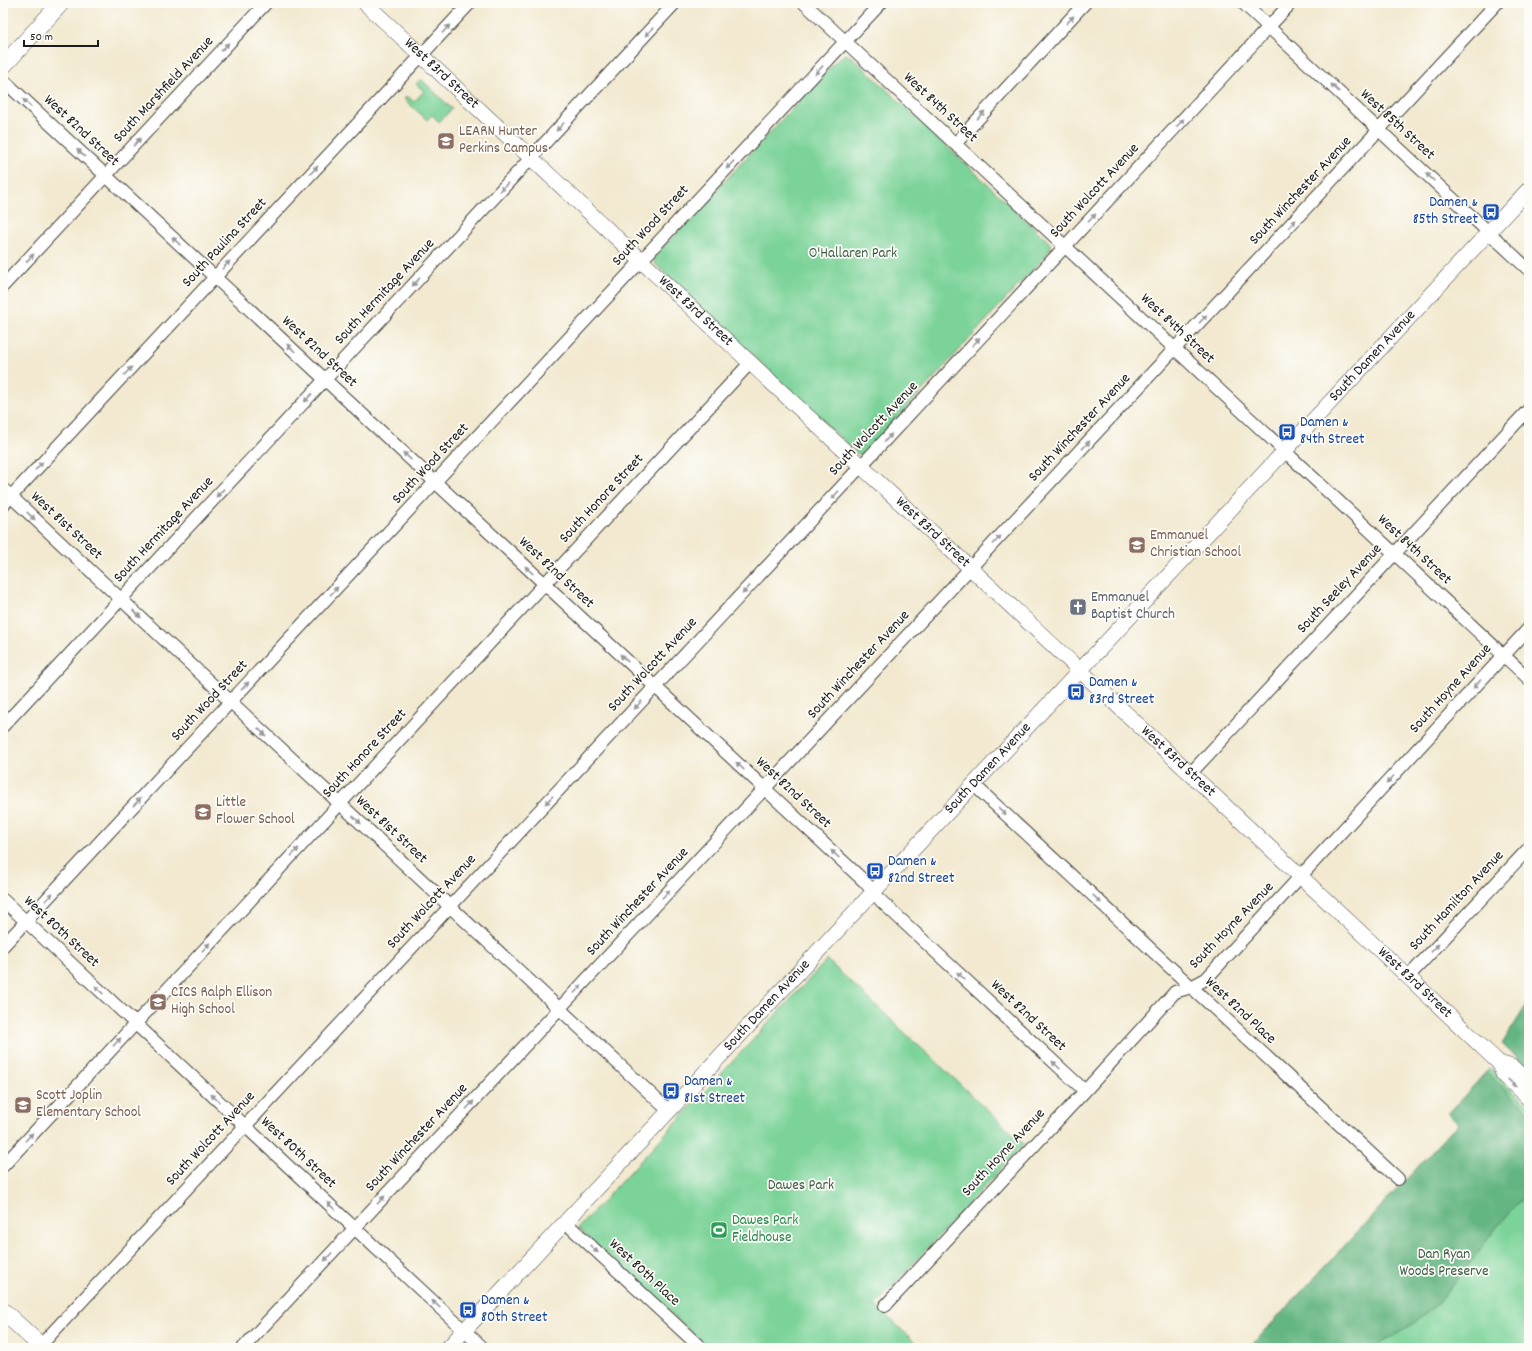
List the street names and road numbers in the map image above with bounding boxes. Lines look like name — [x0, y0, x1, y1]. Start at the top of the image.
street label: South Marshfield Avenue — [109, 31, 220, 148]
street label: West 83rd Street — [398, 33, 484, 115]
street label: West 84th Street — [898, 68, 983, 149]
street label: West 85th Street — [1354, 84, 1440, 166]
street label: West 82nd Street — [38, 90, 124, 172]
street label: South Winchester Avenue — [1245, 131, 1358, 250]
street label: South Wolcott Avenue — [1045, 138, 1145, 243]
street label: South Wood Street — [607, 180, 695, 272]
street label: South Paulina Street — [177, 193, 273, 293]
street label: South Hermitage Avenue — [330, 233, 441, 350]
street label: West 83rd Street — [653, 271, 738, 352]
street label: West 84th Street — [1135, 289, 1220, 370]
street label: South Damen Avenue — [1324, 305, 1422, 407]
street label: West 82nd Street — [276, 311, 362, 393]
street label: South Winchester Avenue — [1024, 368, 1137, 487]
street label: South Wolcott Avenue — [824, 376, 924, 481]
street label: South Wood Street — [387, 418, 475, 510]
street label: South Honore Street — [555, 449, 650, 549]
street label: South Hermitage Avenue — [109, 471, 220, 588]
street label: West 81st Street — [25, 487, 107, 566]
street label: West 83rd Street — [890, 492, 975, 574]
street label: West 84th Street — [1372, 510, 1457, 591]
street label: West 82nd Street — [513, 532, 599, 614]
street label: South Seeley Avenue — [1292, 539, 1388, 639]
street label: South Winchester Avenue — [803, 605, 916, 724]
street label: South Wolcott Avenue — [603, 612, 703, 717]
street label: South Hoyne Avenue — [1405, 639, 1498, 739]
street label: South Wood Street — [166, 655, 254, 747]
street label: South Honore Street — [318, 704, 413, 804]
street label: South Damen Avenue — [940, 718, 1037, 820]
street label: West 83rd Street — [1135, 721, 1221, 803]
street label: West 82nd Street — [750, 752, 836, 834]
street label: West 81st Street — [350, 791, 432, 870]
street label: South Winchester Avenue — [582, 842, 695, 961]
street label: South Hamilton Avenue — [1404, 845, 1510, 956]
street label: South Wolcott Avenue — [382, 849, 482, 954]
street label: South Hoyne Avenue — [1184, 877, 1280, 975]
street label: West 80th Street — [18, 891, 104, 973]
street label: West 83rd Street — [1372, 942, 1457, 1024]
street label: South Damen Avenue — [719, 955, 816, 1057]
street label: West 82nd Place — [1199, 972, 1281, 1050]
street label: West 82nd Street — [985, 975, 1071, 1057]
street label: South Winchester Avenue — [361, 1078, 474, 1197]
street label: South Wolcott Avenue — [161, 1086, 261, 1191]
street label: South Hoyne Avenue — [957, 1104, 1051, 1202]
street label: West 80th Street — [255, 1112, 341, 1194]
street label: West 80th Place — [603, 1234, 685, 1312]

